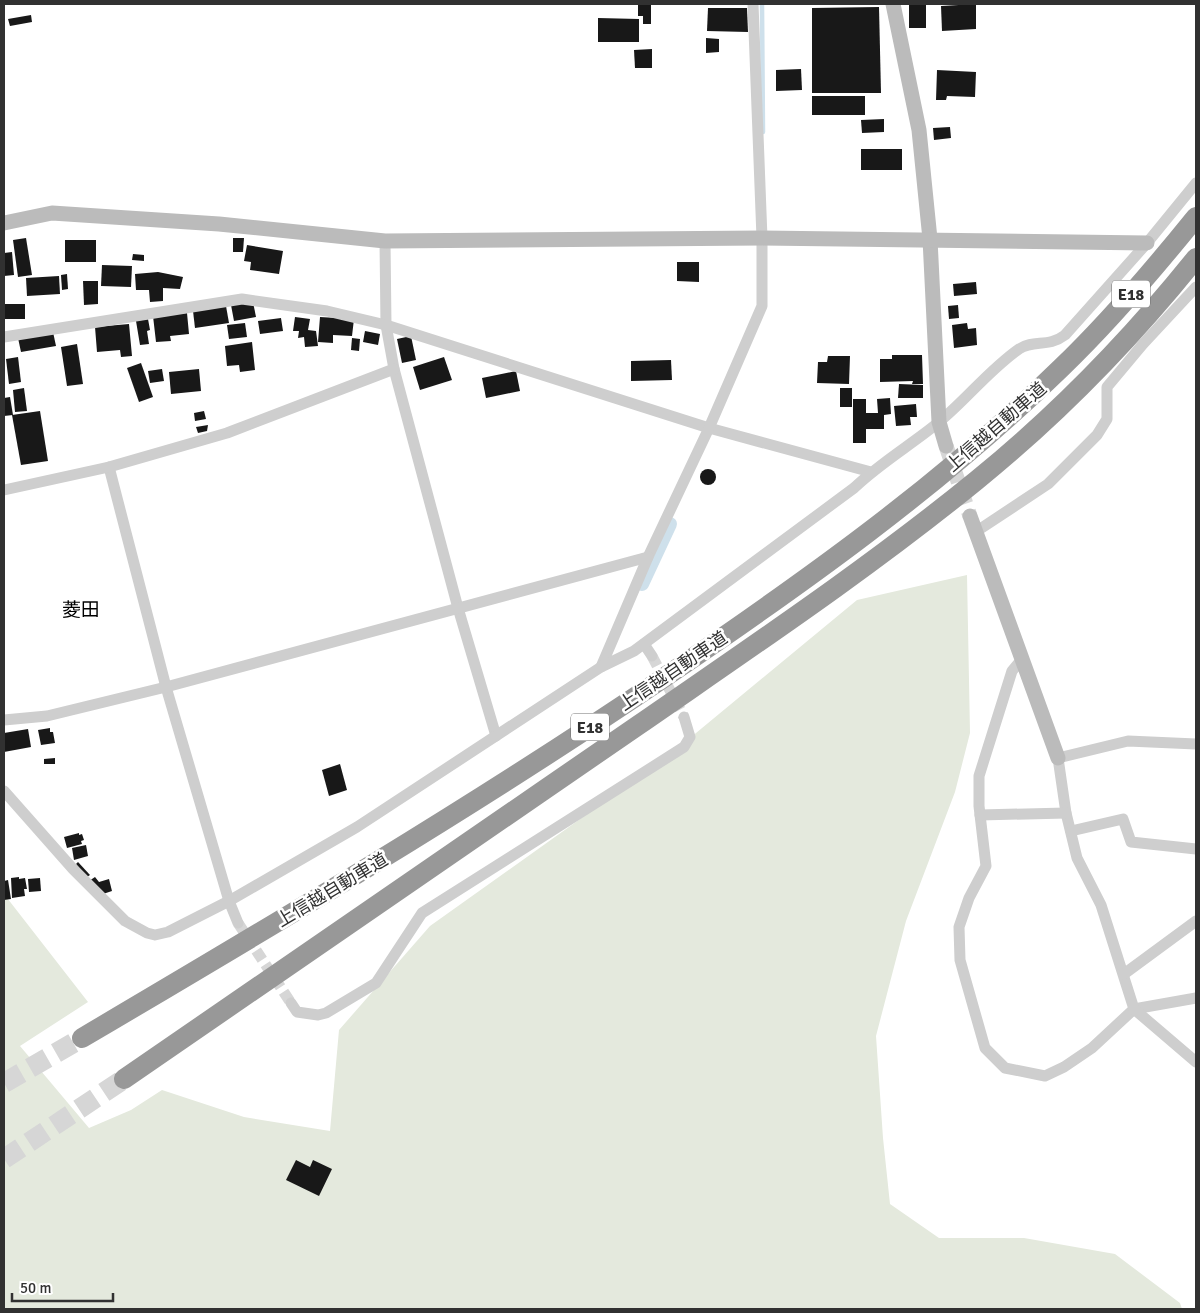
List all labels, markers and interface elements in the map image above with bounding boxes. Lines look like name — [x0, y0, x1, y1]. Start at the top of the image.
road number: E18 — [1112, 280, 1150, 308]
street label: 上信越自動車道 — [941, 377, 1051, 477]
district label: 菱田 — [62, 598, 100, 622]
street label: 上信越自動車道 — [615, 627, 731, 715]
road number: E18 — [571, 714, 609, 740]
street label: 上信越自動車道 — [272, 848, 392, 932]
scale bar — [12, 1270, 114, 1302]
text: 50 m — [20, 1279, 51, 1297]

